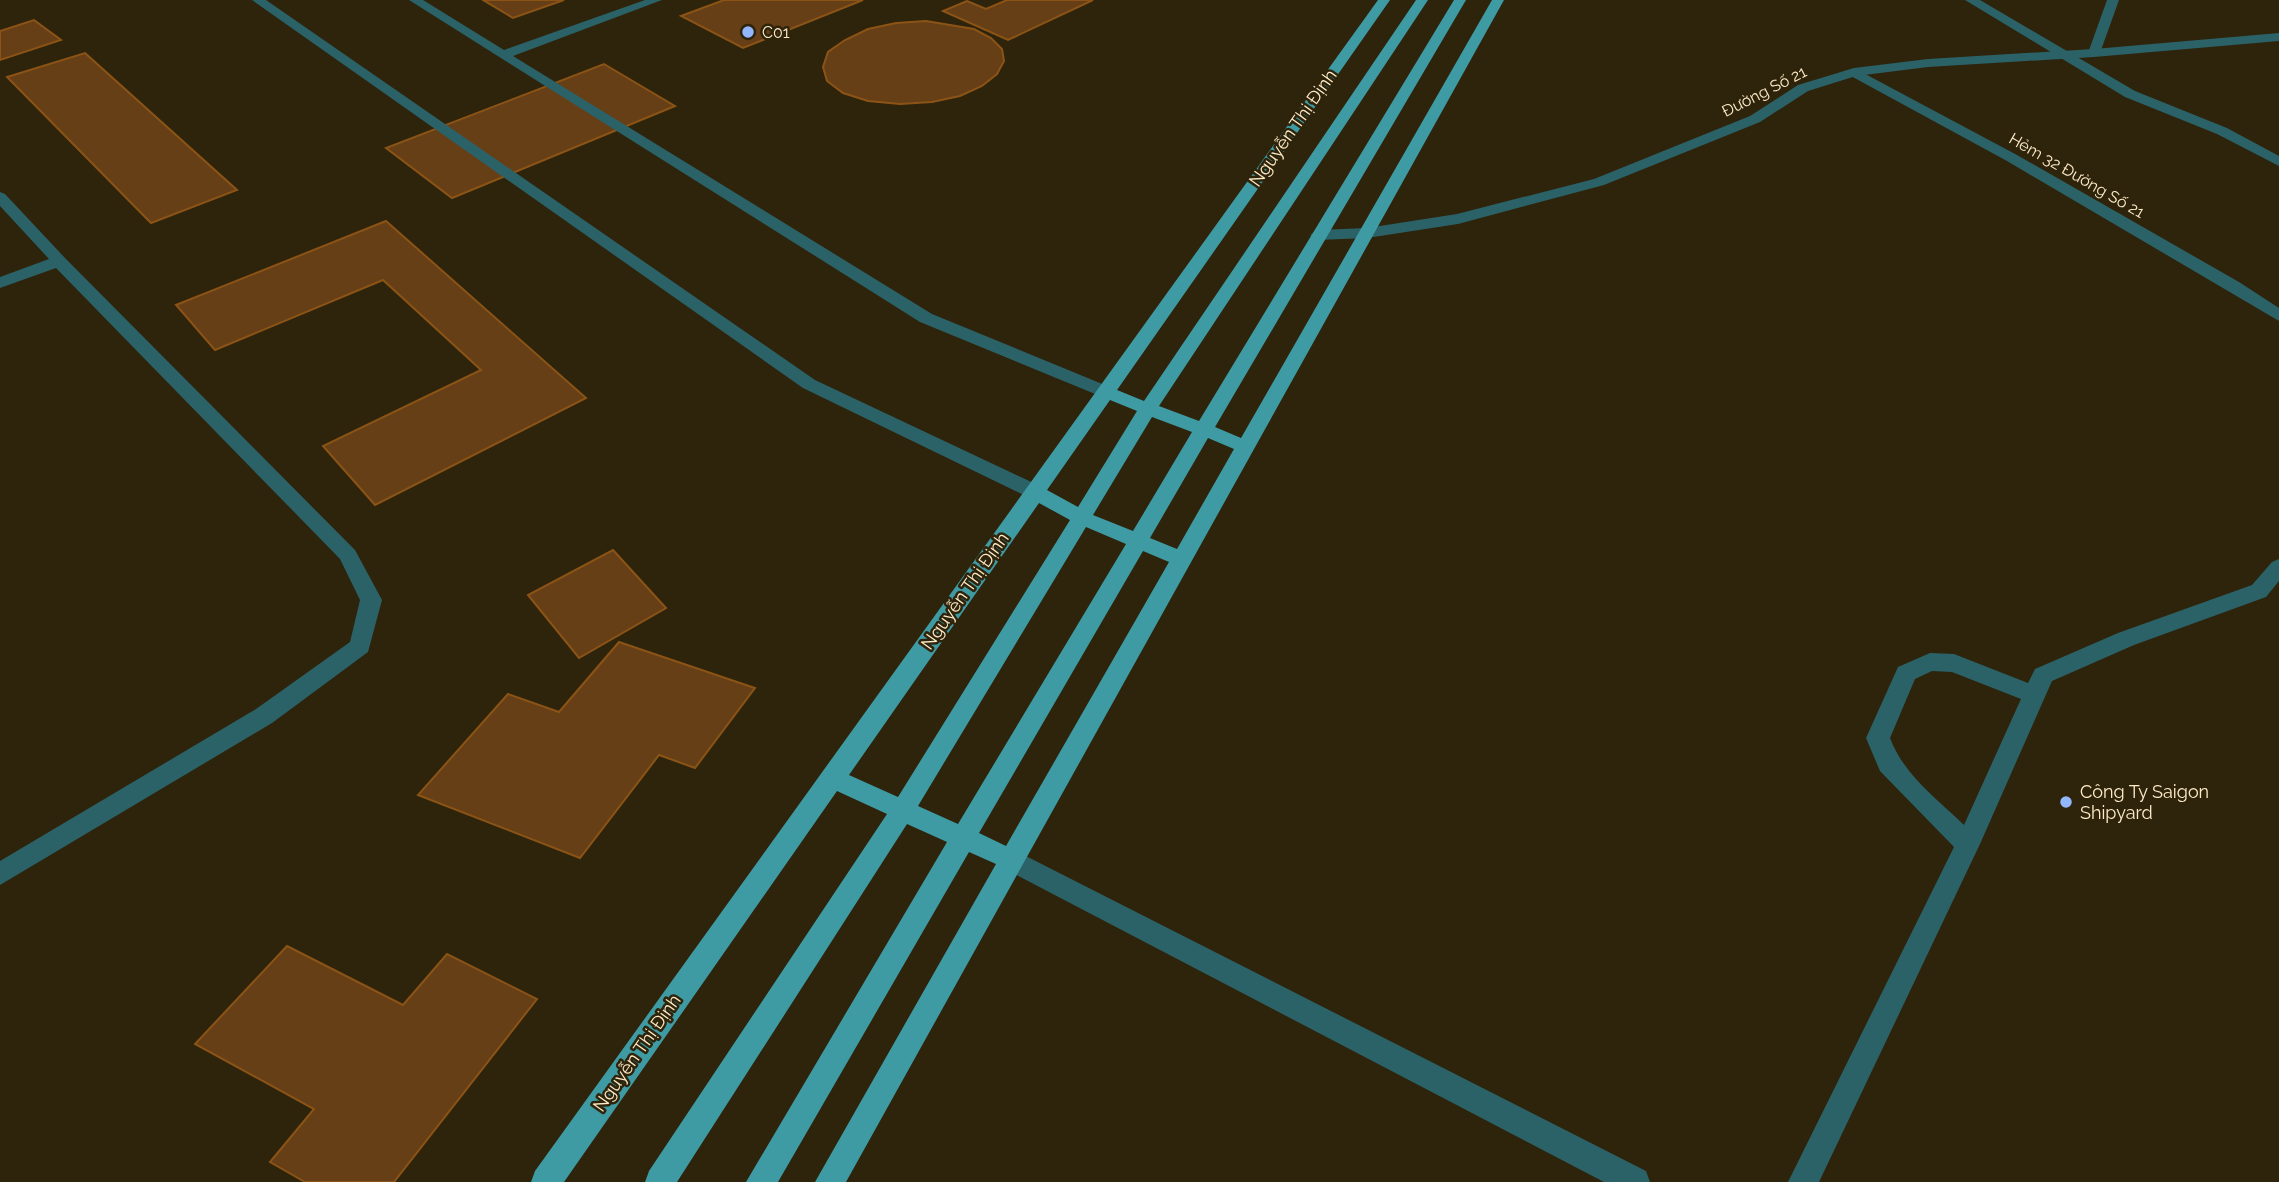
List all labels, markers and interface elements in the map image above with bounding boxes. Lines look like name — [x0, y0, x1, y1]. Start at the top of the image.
place label: C01 — [762, 23, 790, 42]
marker: C01 — [740, 24, 756, 40]
street label: Đường Số 21 — [1719, 62, 1810, 121]
street label: Nguyễn Thị Định — [1244, 65, 1341, 190]
street label: Hẻm 32 Đường Số 21 — [2006, 129, 2148, 222]
street label: Nguyễn Thị Định — [916, 528, 1013, 653]
place label: Công Ty Saigon Shipyard — [2080, 781, 2209, 823]
marker: Công Ty Saigon Shipyard — [2058, 794, 2074, 810]
street label: Nguyễn Thị Định — [588, 990, 685, 1115]

